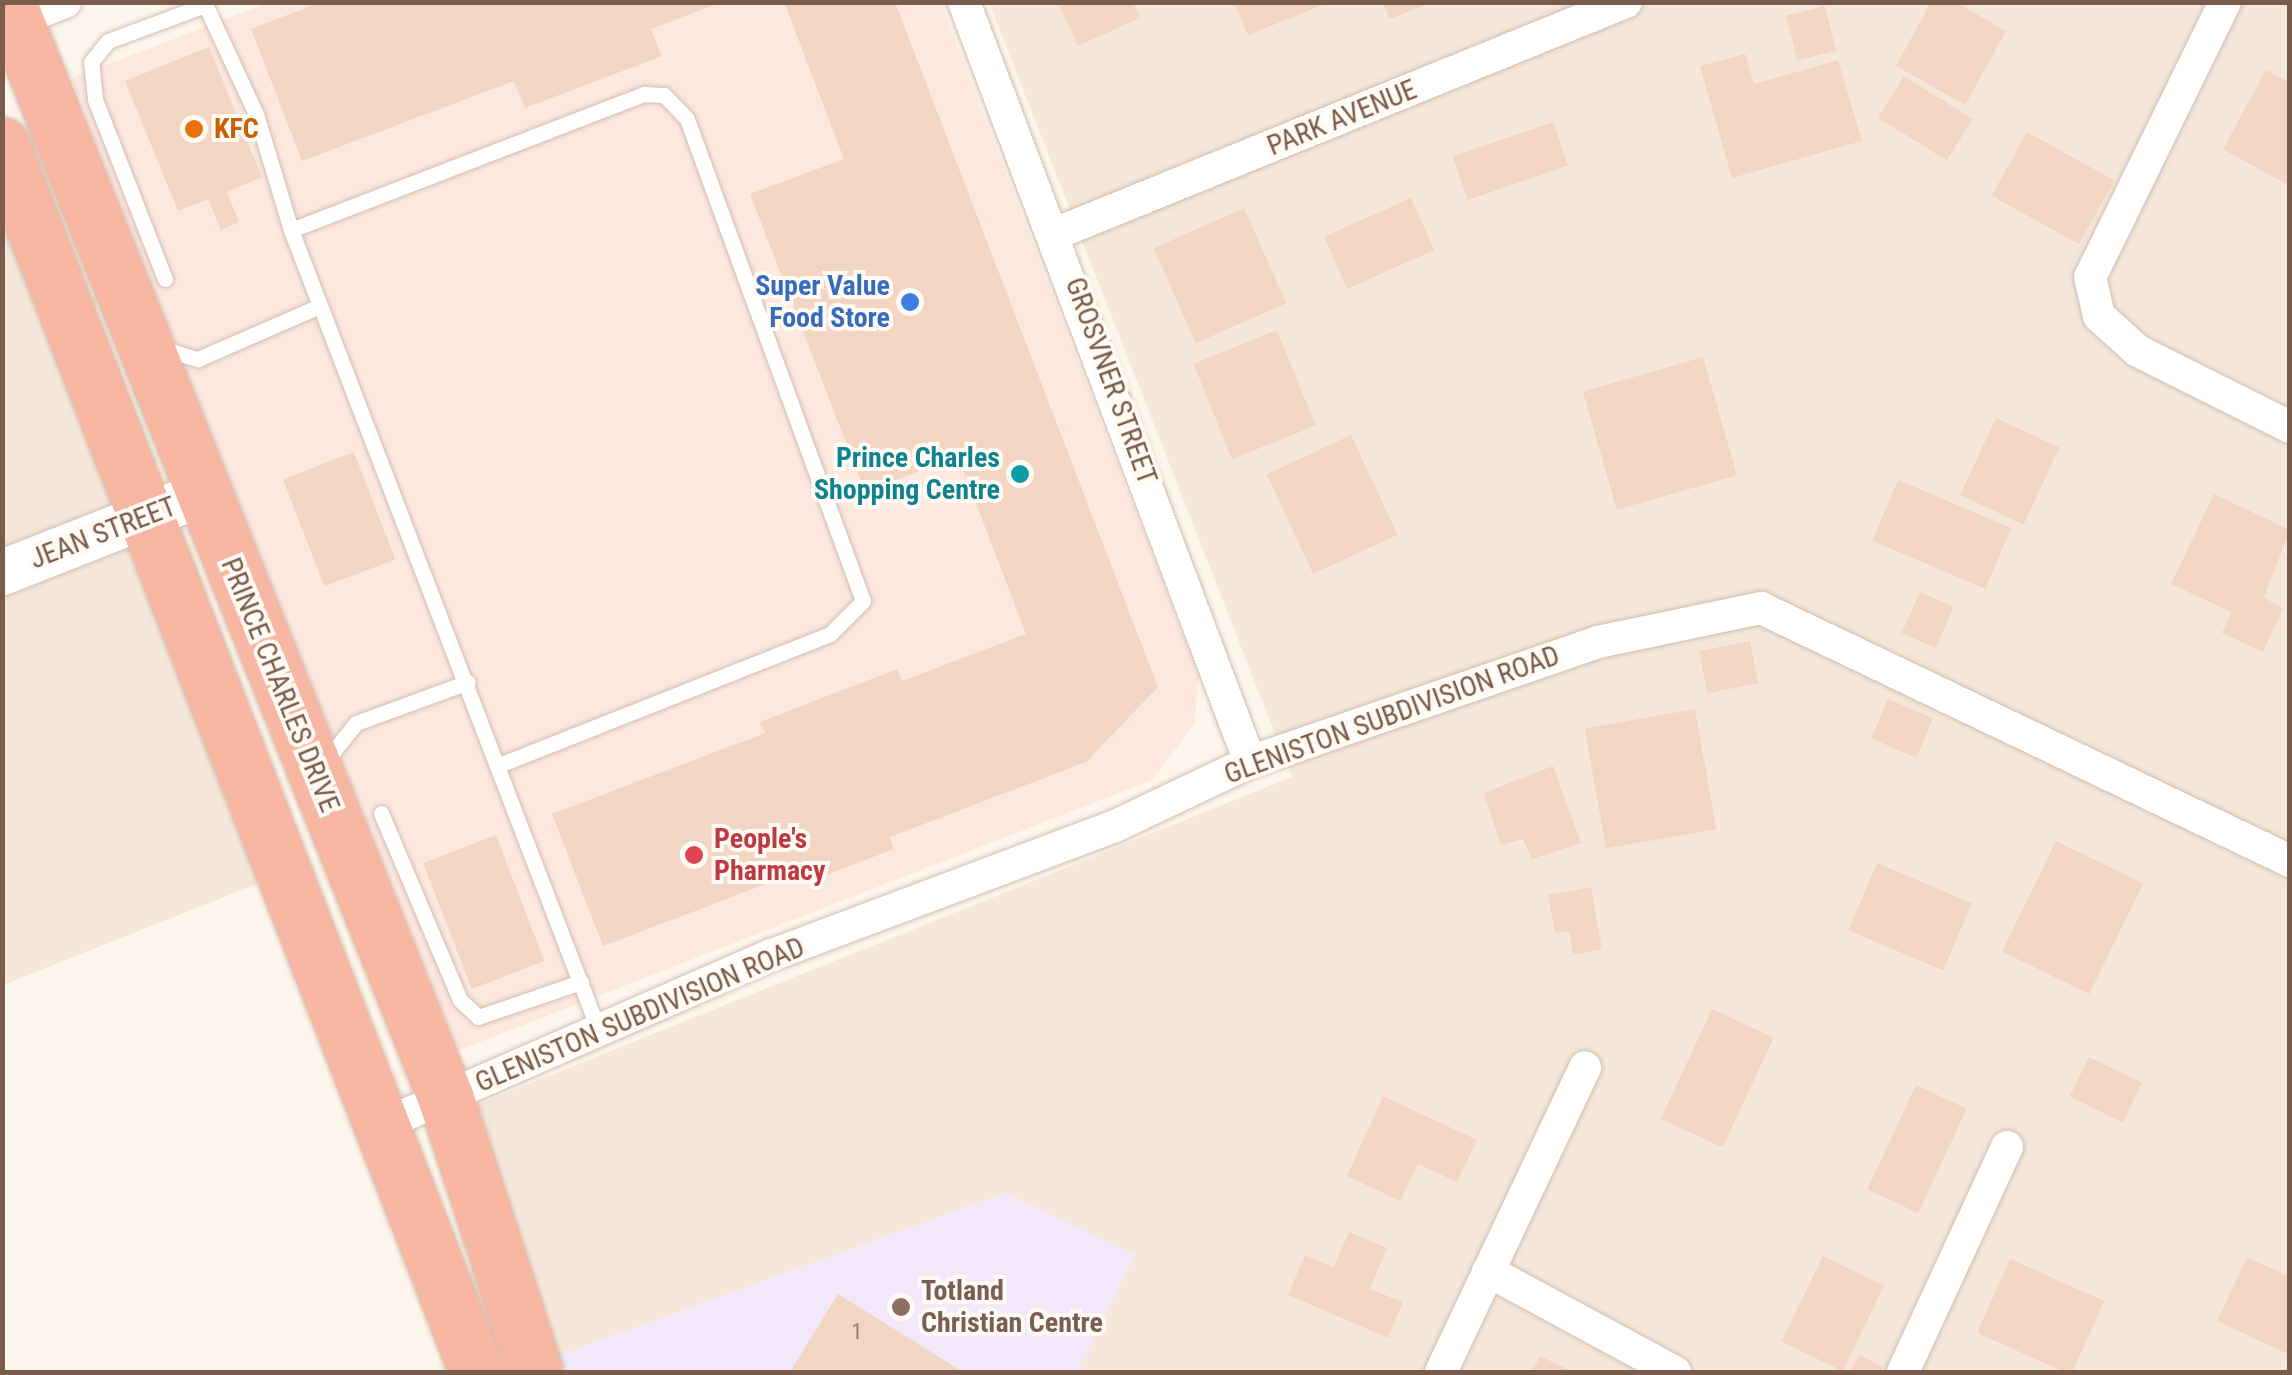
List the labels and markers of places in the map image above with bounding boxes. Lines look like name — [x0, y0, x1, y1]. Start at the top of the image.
place label: KFC — [214, 112, 259, 146]
marker: KFC — [183, 118, 205, 140]
place label: Super Value Food Store — [755, 269, 890, 335]
marker: Super Value Food Store — [899, 291, 921, 313]
place label: Prince Charles Shopping Centre — [814, 441, 1000, 507]
marker: Prince Charles Shopping Centre — [1009, 463, 1031, 485]
place label: People's Pharmacy — [714, 822, 825, 888]
marker: People's Pharmacy — [683, 844, 705, 866]
place label: Totland Christian Centre — [921, 1274, 1103, 1340]
marker: Totland Christian Centre — [890, 1296, 912, 1318]

